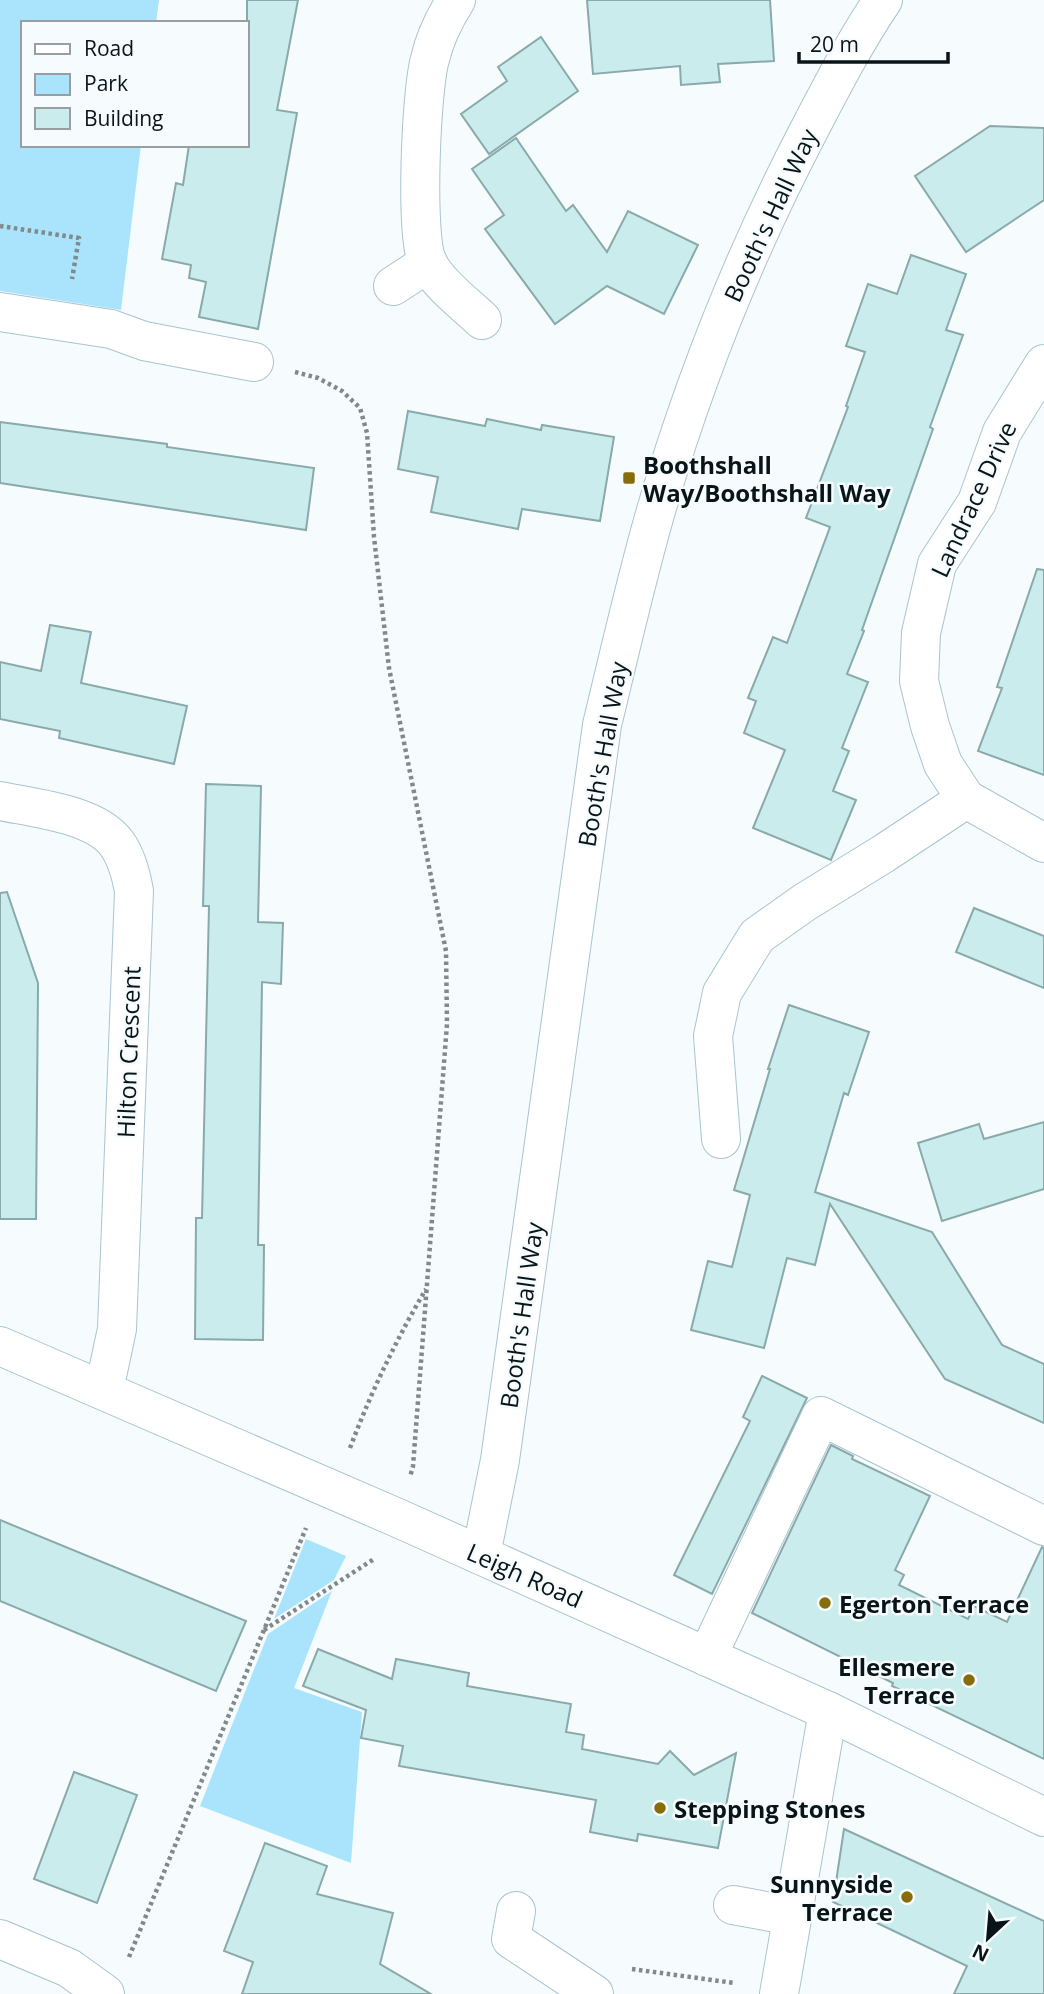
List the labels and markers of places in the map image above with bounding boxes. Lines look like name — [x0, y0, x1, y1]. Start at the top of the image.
place label: Boothshall Way/Boothshall Way — [643, 448, 891, 509]
marker: Boothshall Way/Boothshall Way — [621, 470, 637, 486]
place label: Egerton Terrace — [839, 1587, 1029, 1620]
marker: Egerton Terrace — [817, 1595, 833, 1611]
place label: Ellesmere Terrace — [838, 1650, 955, 1711]
marker: Ellesmere Terrace — [961, 1672, 977, 1688]
place label: Stepping Stones — [674, 1792, 866, 1825]
marker: Stepping Stones — [652, 1800, 668, 1816]
place label: Sunnyside Terrace — [770, 1867, 893, 1928]
marker: Sunnyside Terrace — [899, 1889, 915, 1905]

